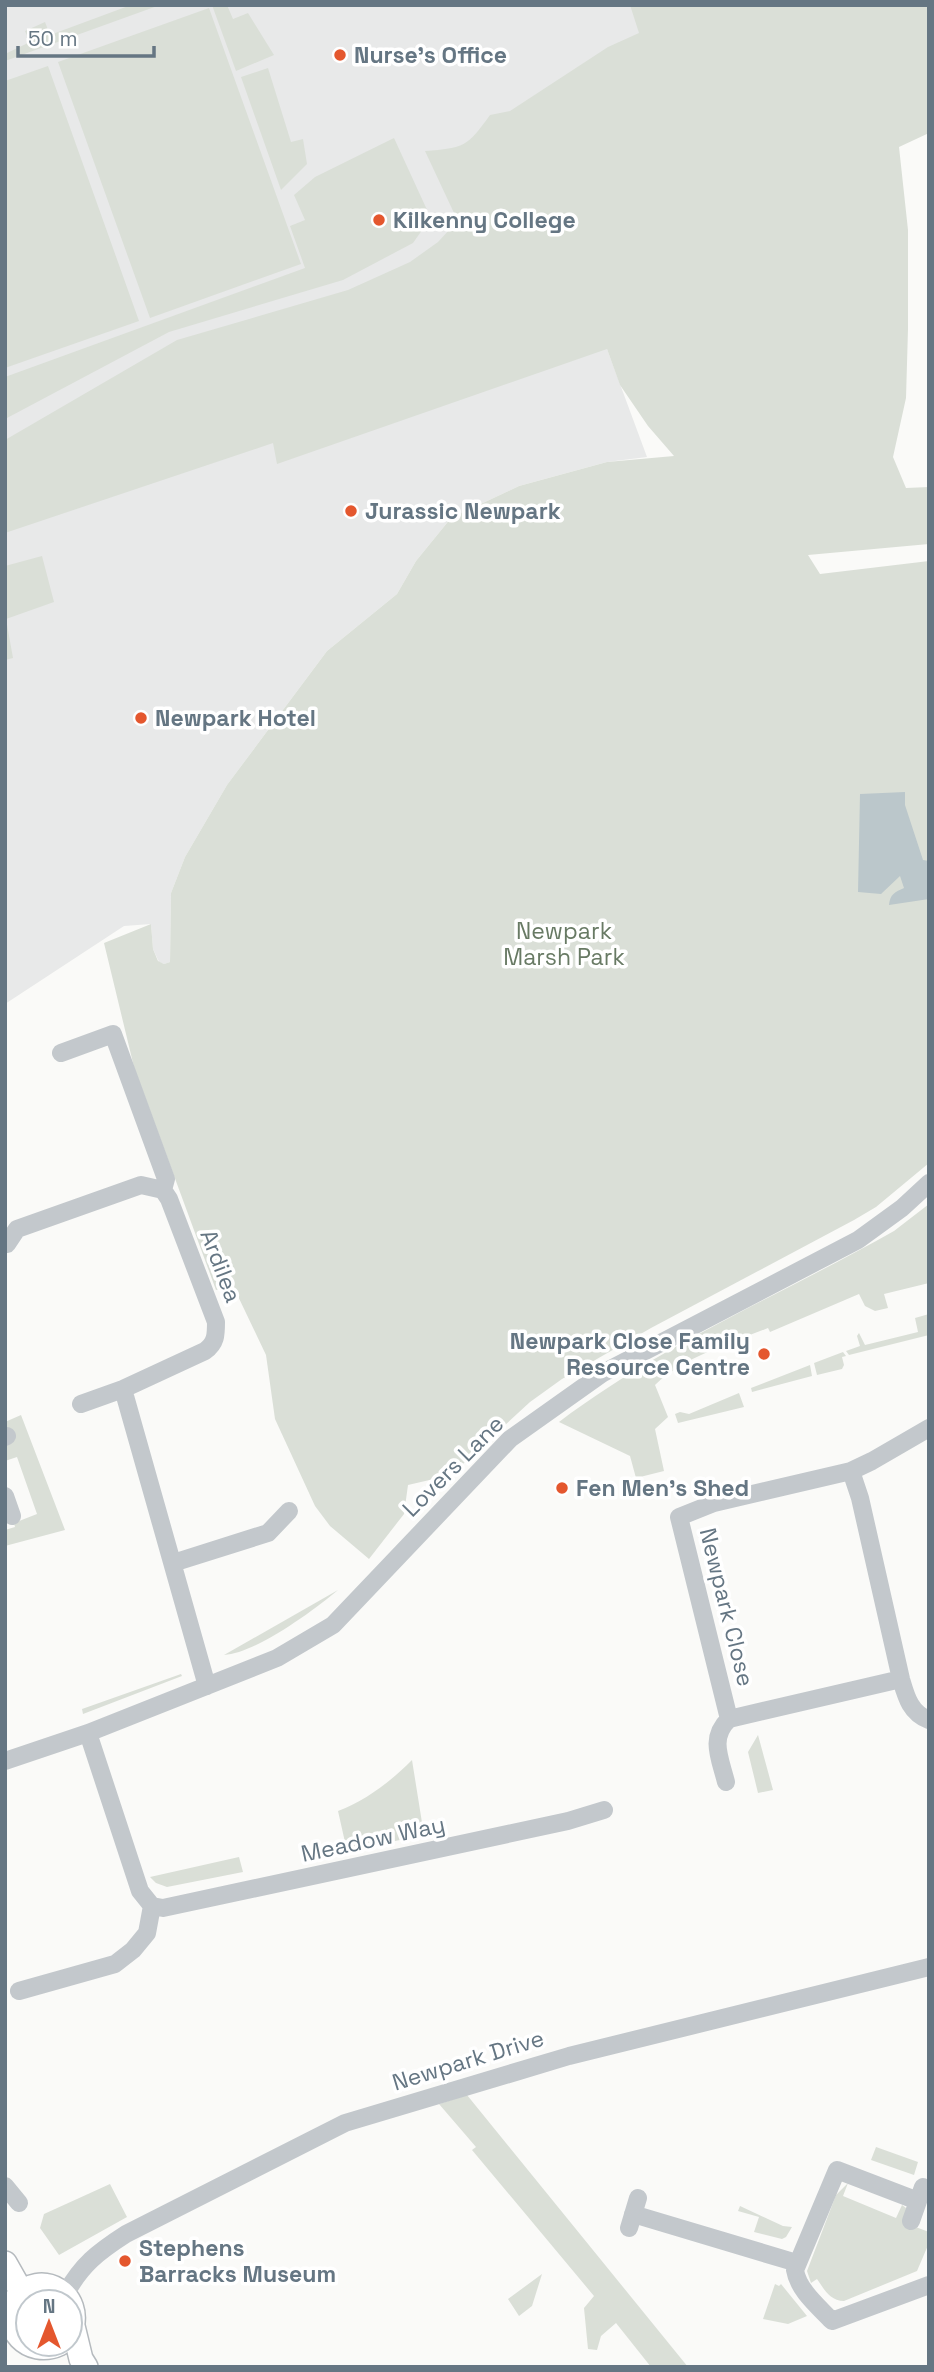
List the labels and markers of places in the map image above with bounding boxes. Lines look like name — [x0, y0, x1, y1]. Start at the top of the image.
place label: Nurse's Office — [354, 40, 507, 70]
marker: Nurse's Office — [332, 47, 348, 63]
place label: Kilkenny College — [393, 205, 576, 235]
marker: Kilkenny College — [371, 212, 387, 228]
place label: Jurassic Newpark — [365, 496, 561, 526]
marker: Jurassic Newpark — [343, 503, 359, 519]
place label: Newpark Hotel — [155, 703, 316, 733]
marker: Newpark Hotel — [133, 710, 149, 726]
place label: Newpark Close Family Resource Centre — [510, 1326, 750, 1382]
marker: Newpark Close Family Resource Centre — [756, 1346, 772, 1362]
place label: Fen Men's Shed — [576, 1473, 749, 1503]
marker: Fen Men's Shed — [554, 1480, 570, 1496]
place label: Stephens Barracks Museum — [139, 2233, 336, 2289]
marker: Stephens Barracks Museum — [117, 2253, 133, 2269]

